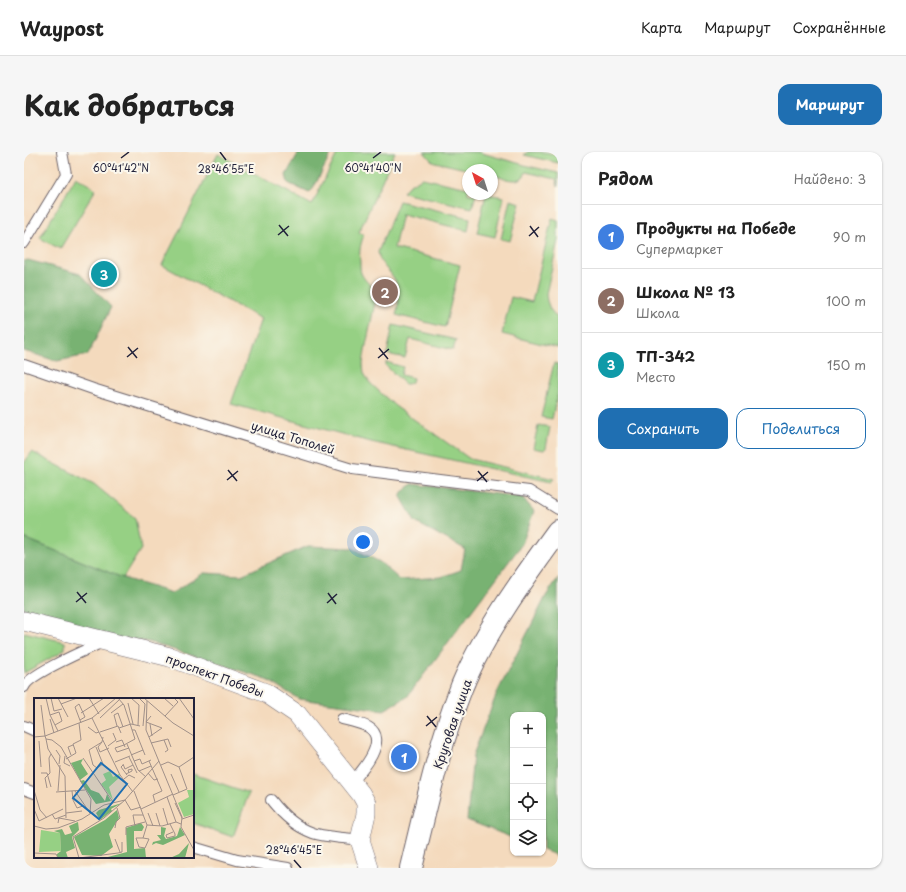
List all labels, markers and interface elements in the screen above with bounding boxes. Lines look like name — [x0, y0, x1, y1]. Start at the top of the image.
text: Waypost — [20, 14, 104, 42]
text: Карта — [641, 17, 682, 38]
text: Маршрут — [704, 17, 770, 38]
text: Сохранённые — [792, 17, 886, 38]
text: Как добраться — [24, 83, 235, 126]
button: Маршрут — [778, 84, 882, 125]
text: 60°41'42"N — [93, 160, 149, 175]
text: 60°41'40"N — [345, 160, 402, 175]
text: 28°46'55"E — [198, 161, 254, 176]
north arrow — [462, 164, 498, 200]
text: Рядом — [598, 165, 653, 191]
text: Найдено: 3 — [794, 169, 866, 188]
text: Продукты на Победе — [636, 216, 796, 239]
text: 1 — [608, 227, 614, 246]
text: 90 m — [833, 227, 866, 246]
text: Супермаркет — [636, 239, 723, 258]
pin: 3 — [91, 259, 117, 289]
pin: 2 — [372, 277, 398, 307]
text: Школа № 13 — [636, 280, 735, 303]
text: 2 — [606, 291, 616, 310]
text: 100 m — [826, 291, 866, 310]
text: Школа — [636, 303, 680, 322]
text: ТП-342 — [636, 344, 695, 367]
text: 3 — [607, 355, 615, 374]
text: 150 m — [827, 355, 866, 374]
text: Место — [636, 367, 676, 386]
button: Сохранить — [598, 408, 728, 449]
button: Поделиться — [736, 408, 866, 449]
street label: улица Тополей — [249, 416, 337, 458]
your location — [353, 532, 373, 552]
street label: проспект Победы — [163, 649, 267, 701]
street label: Круговая улица — [428, 676, 476, 771]
inset map — [34, 698, 194, 858]
map controls — [510, 712, 546, 856]
button: + — [510, 712, 546, 748]
pin: 1 — [391, 742, 417, 772]
button: − — [510, 748, 546, 784]
button: locate — [510, 784, 546, 820]
button: layers — [510, 820, 546, 856]
text: 28°46'45"E — [266, 842, 322, 857]

